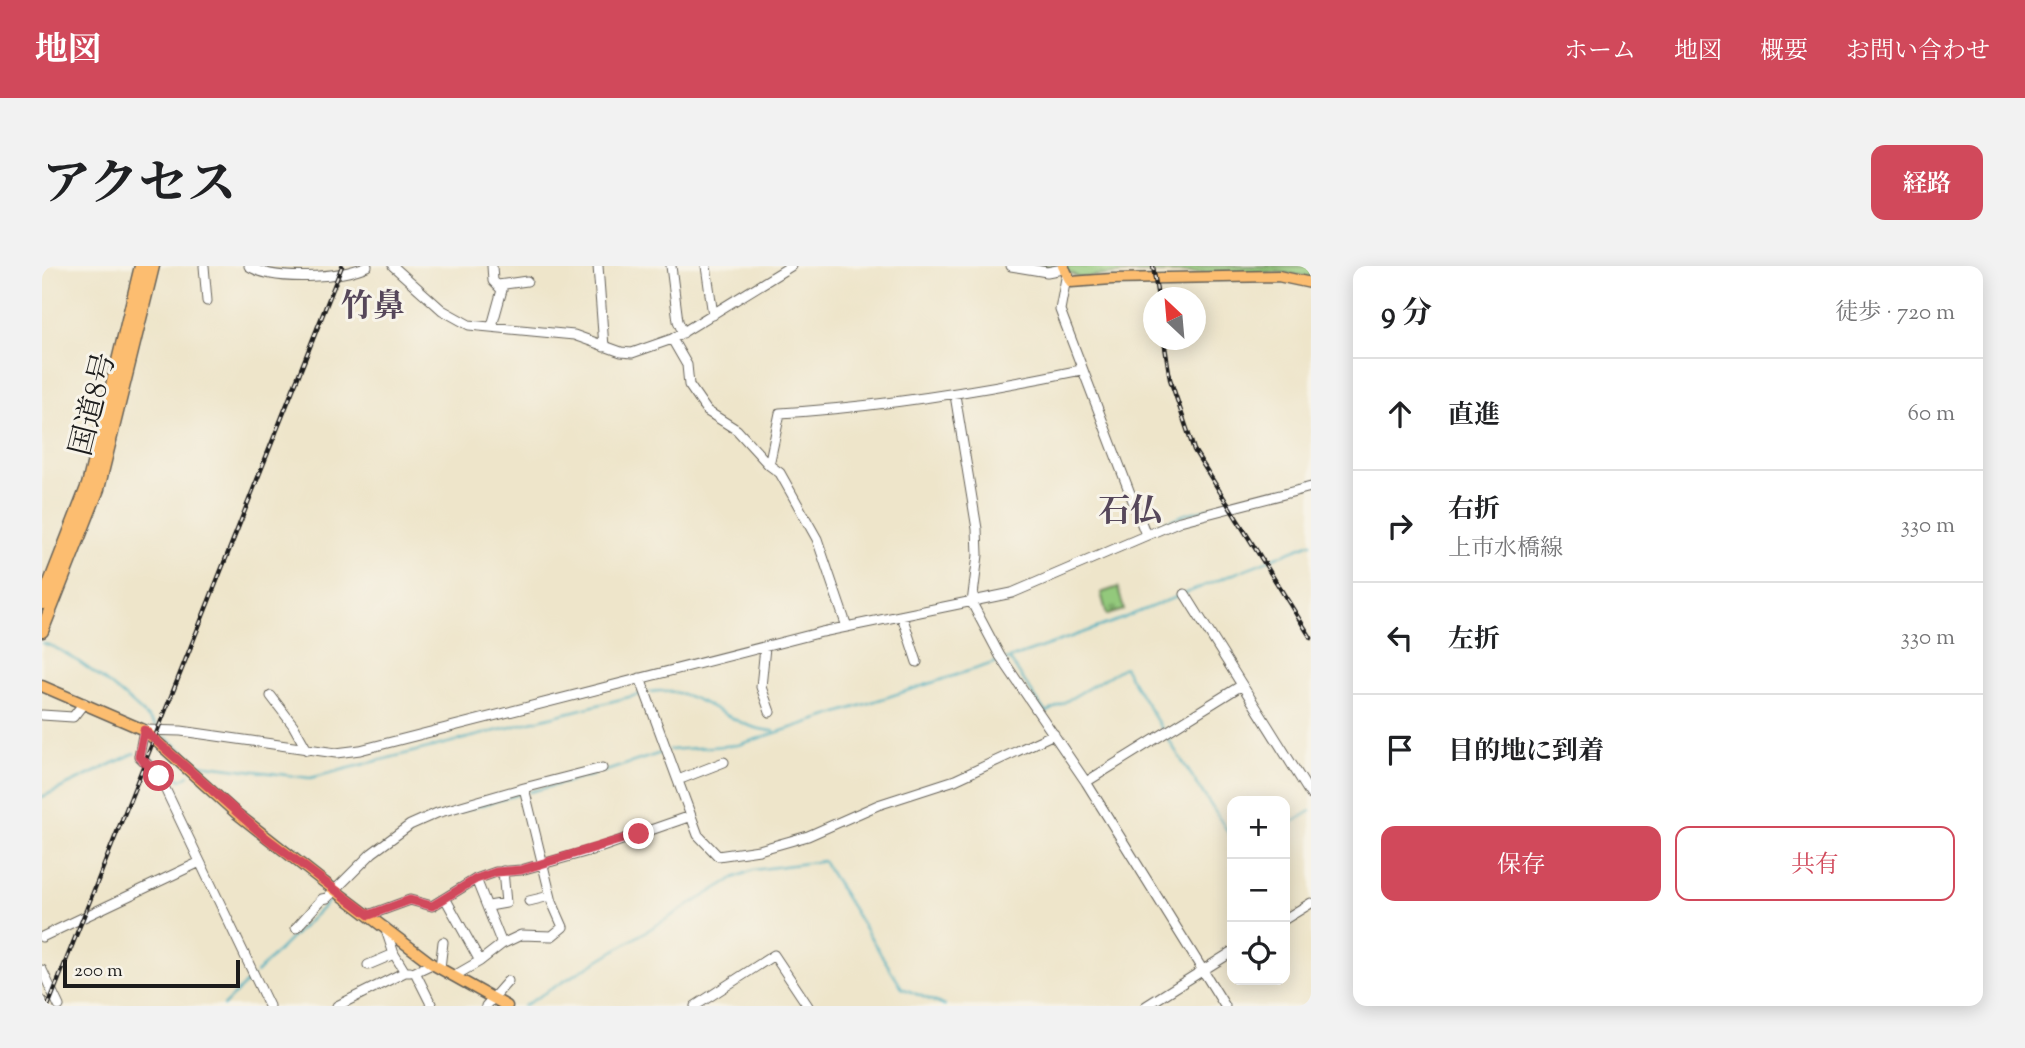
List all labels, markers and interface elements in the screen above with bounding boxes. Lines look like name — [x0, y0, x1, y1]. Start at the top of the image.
text: 地図 — [35, 28, 101, 76]
text: ホーム — [1564, 35, 1636, 69]
text: 地図 — [1674, 35, 1722, 69]
text: 概要 — [1760, 35, 1808, 69]
text: お問い合わせ — [1846, 35, 1990, 69]
button: 経路 — [1871, 145, 1983, 220]
text: アクセス — [42, 152, 237, 222]
district label: 竹鼻 — [341, 285, 405, 331]
north arrow — [1143, 287, 1206, 350]
text: 9 分 — [1381, 293, 1432, 336]
text: 徒歩 · 720 m — [1835, 297, 1955, 330]
street label: 国道8号 — [61, 348, 128, 461]
icon: ahead — [1381, 395, 1419, 433]
text: 直進 — [1448, 398, 1500, 435]
text: 60 m — [1907, 398, 1955, 431]
district label: 石仏 — [1098, 490, 1162, 536]
text: 右折 — [1448, 492, 1500, 529]
icon: right — [1381, 507, 1419, 545]
text: 330 m — [1901, 510, 1955, 543]
text: 上市水橋線 — [1448, 533, 1563, 566]
icon: left — [1381, 619, 1419, 657]
text: 左折 — [1448, 622, 1500, 659]
text: 330 m — [1901, 622, 1955, 655]
icon: arrive — [1381, 731, 1419, 769]
text: 目的地に到着 — [1448, 734, 1604, 771]
route start — [143, 760, 174, 791]
map controls — [1227, 796, 1290, 985]
button: + — [1227, 796, 1290, 859]
route end — [623, 818, 654, 849]
button: 保存 — [1381, 826, 1661, 901]
button: 共有 — [1675, 826, 1955, 901]
button: − — [1227, 859, 1290, 922]
button: locate — [1227, 922, 1290, 985]
scale bar — [63, 957, 240, 989]
text: 200 m — [74, 958, 123, 985]

